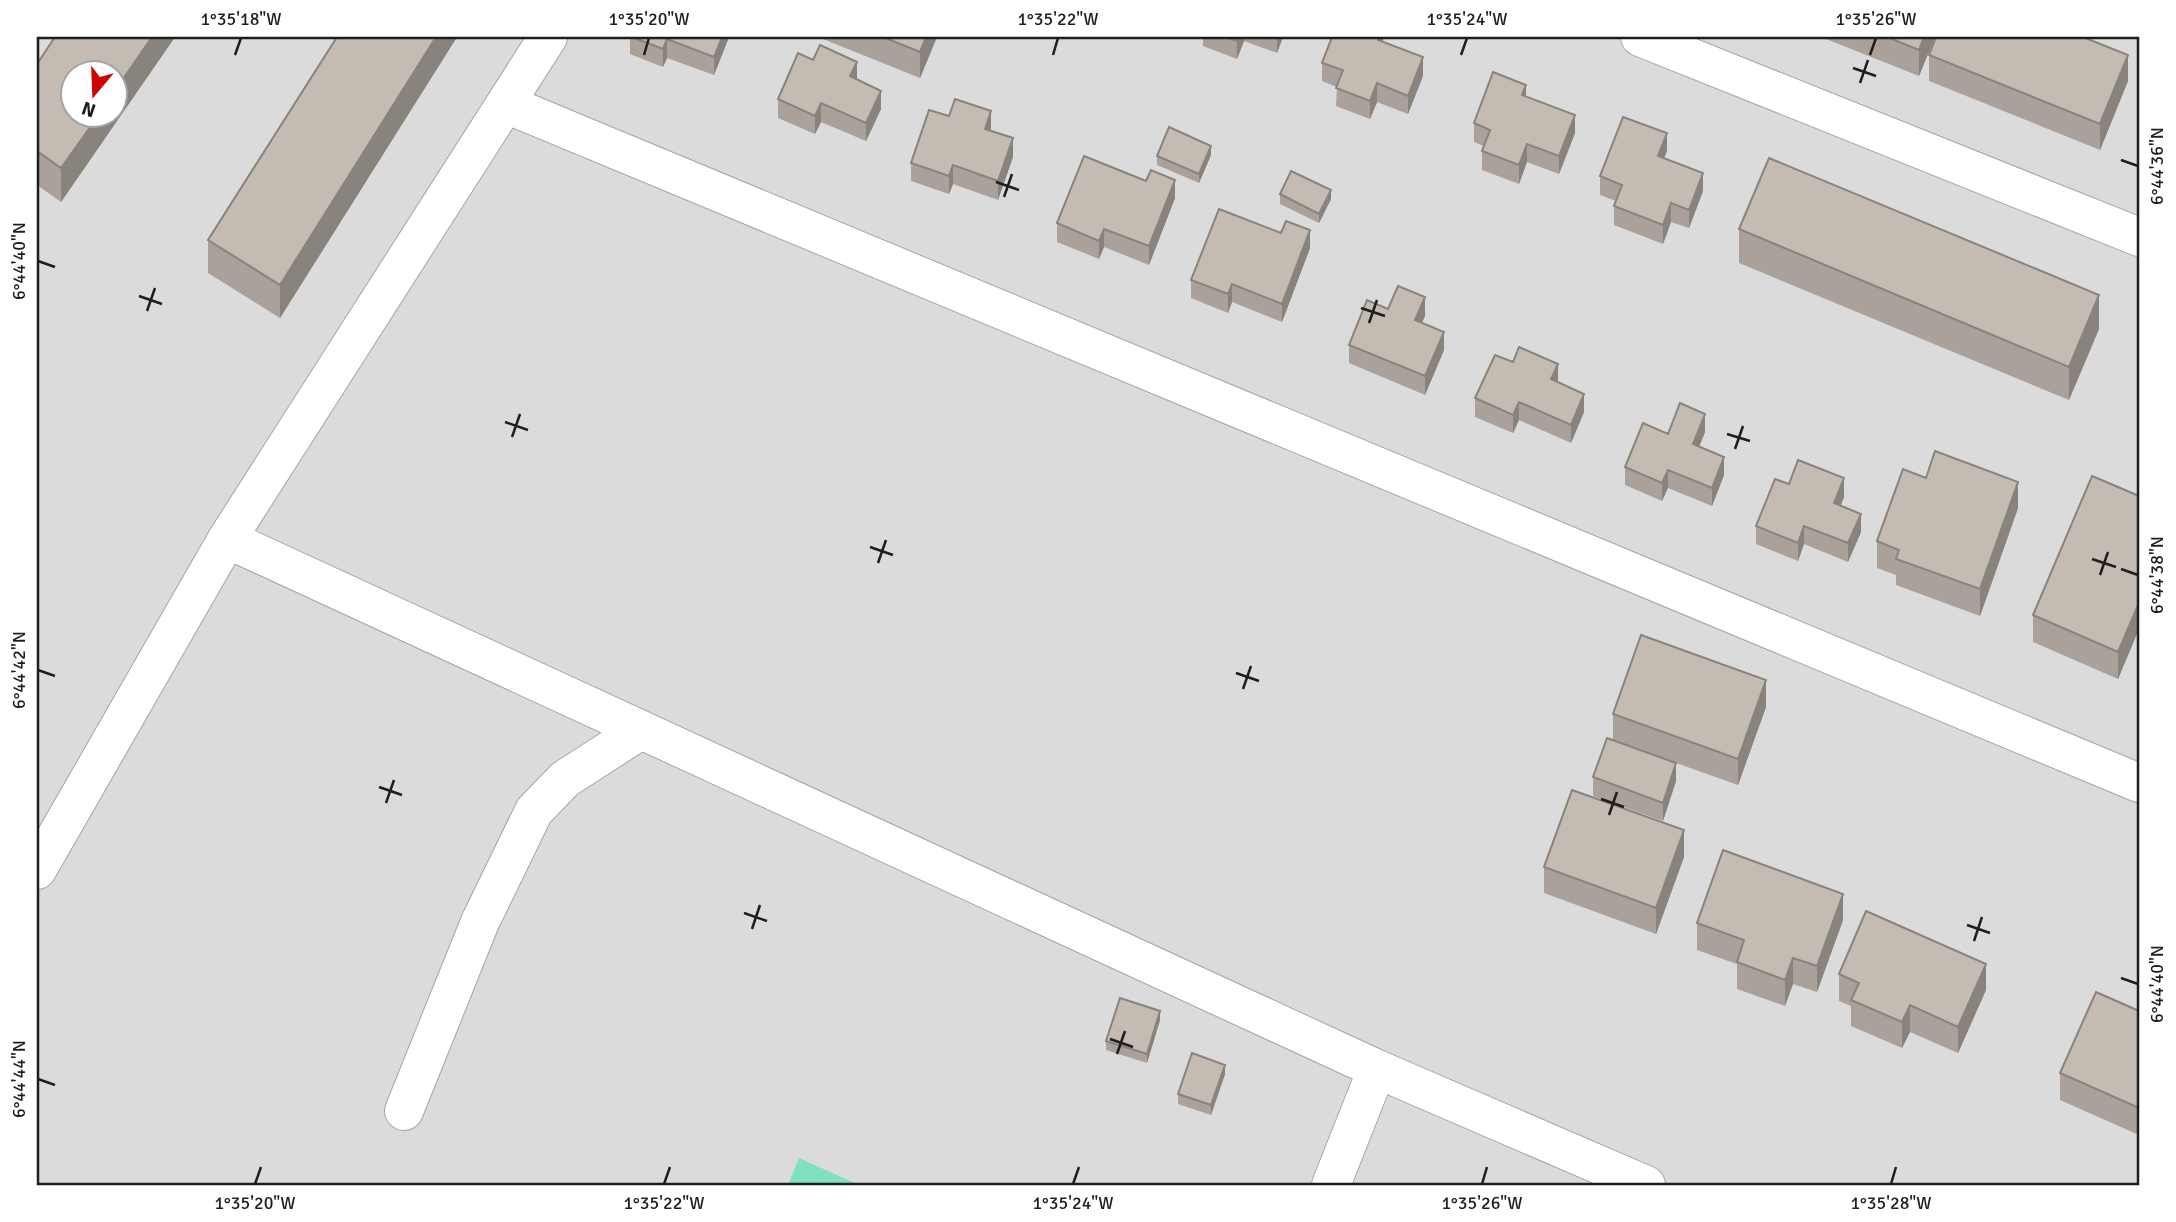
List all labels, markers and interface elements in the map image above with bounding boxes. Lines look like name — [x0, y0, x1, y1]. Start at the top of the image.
text: 1°35'18"W — [200, 8, 282, 30]
text: 1°35'20"W — [608, 8, 690, 30]
text: 1°35'22"W — [1017, 8, 1099, 30]
text: 1°35'24"W — [1426, 8, 1508, 30]
text: 1°35'26"W — [1835, 8, 1917, 30]
north arrow — [60, 60, 130, 130]
text: N — [79, 96, 99, 123]
text: 6°44'36"N — [2146, 127, 2168, 205]
text: 6°44'40"N — [8, 222, 30, 300]
text: 6°44'38"N — [2146, 536, 2168, 614]
text: 6°44'42"N — [8, 631, 30, 709]
text: 6°44'40"N — [2146, 945, 2168, 1023]
text: 6°44'44"N — [8, 1040, 30, 1118]
text: 1°35'20"W — [214, 1192, 296, 1214]
text: 1°35'22"W — [623, 1192, 705, 1214]
text: 1°35'24"W — [1032, 1192, 1114, 1214]
text: 1°35'26"W — [1441, 1192, 1523, 1214]
text: 1°35'28"W — [1850, 1192, 1932, 1214]

